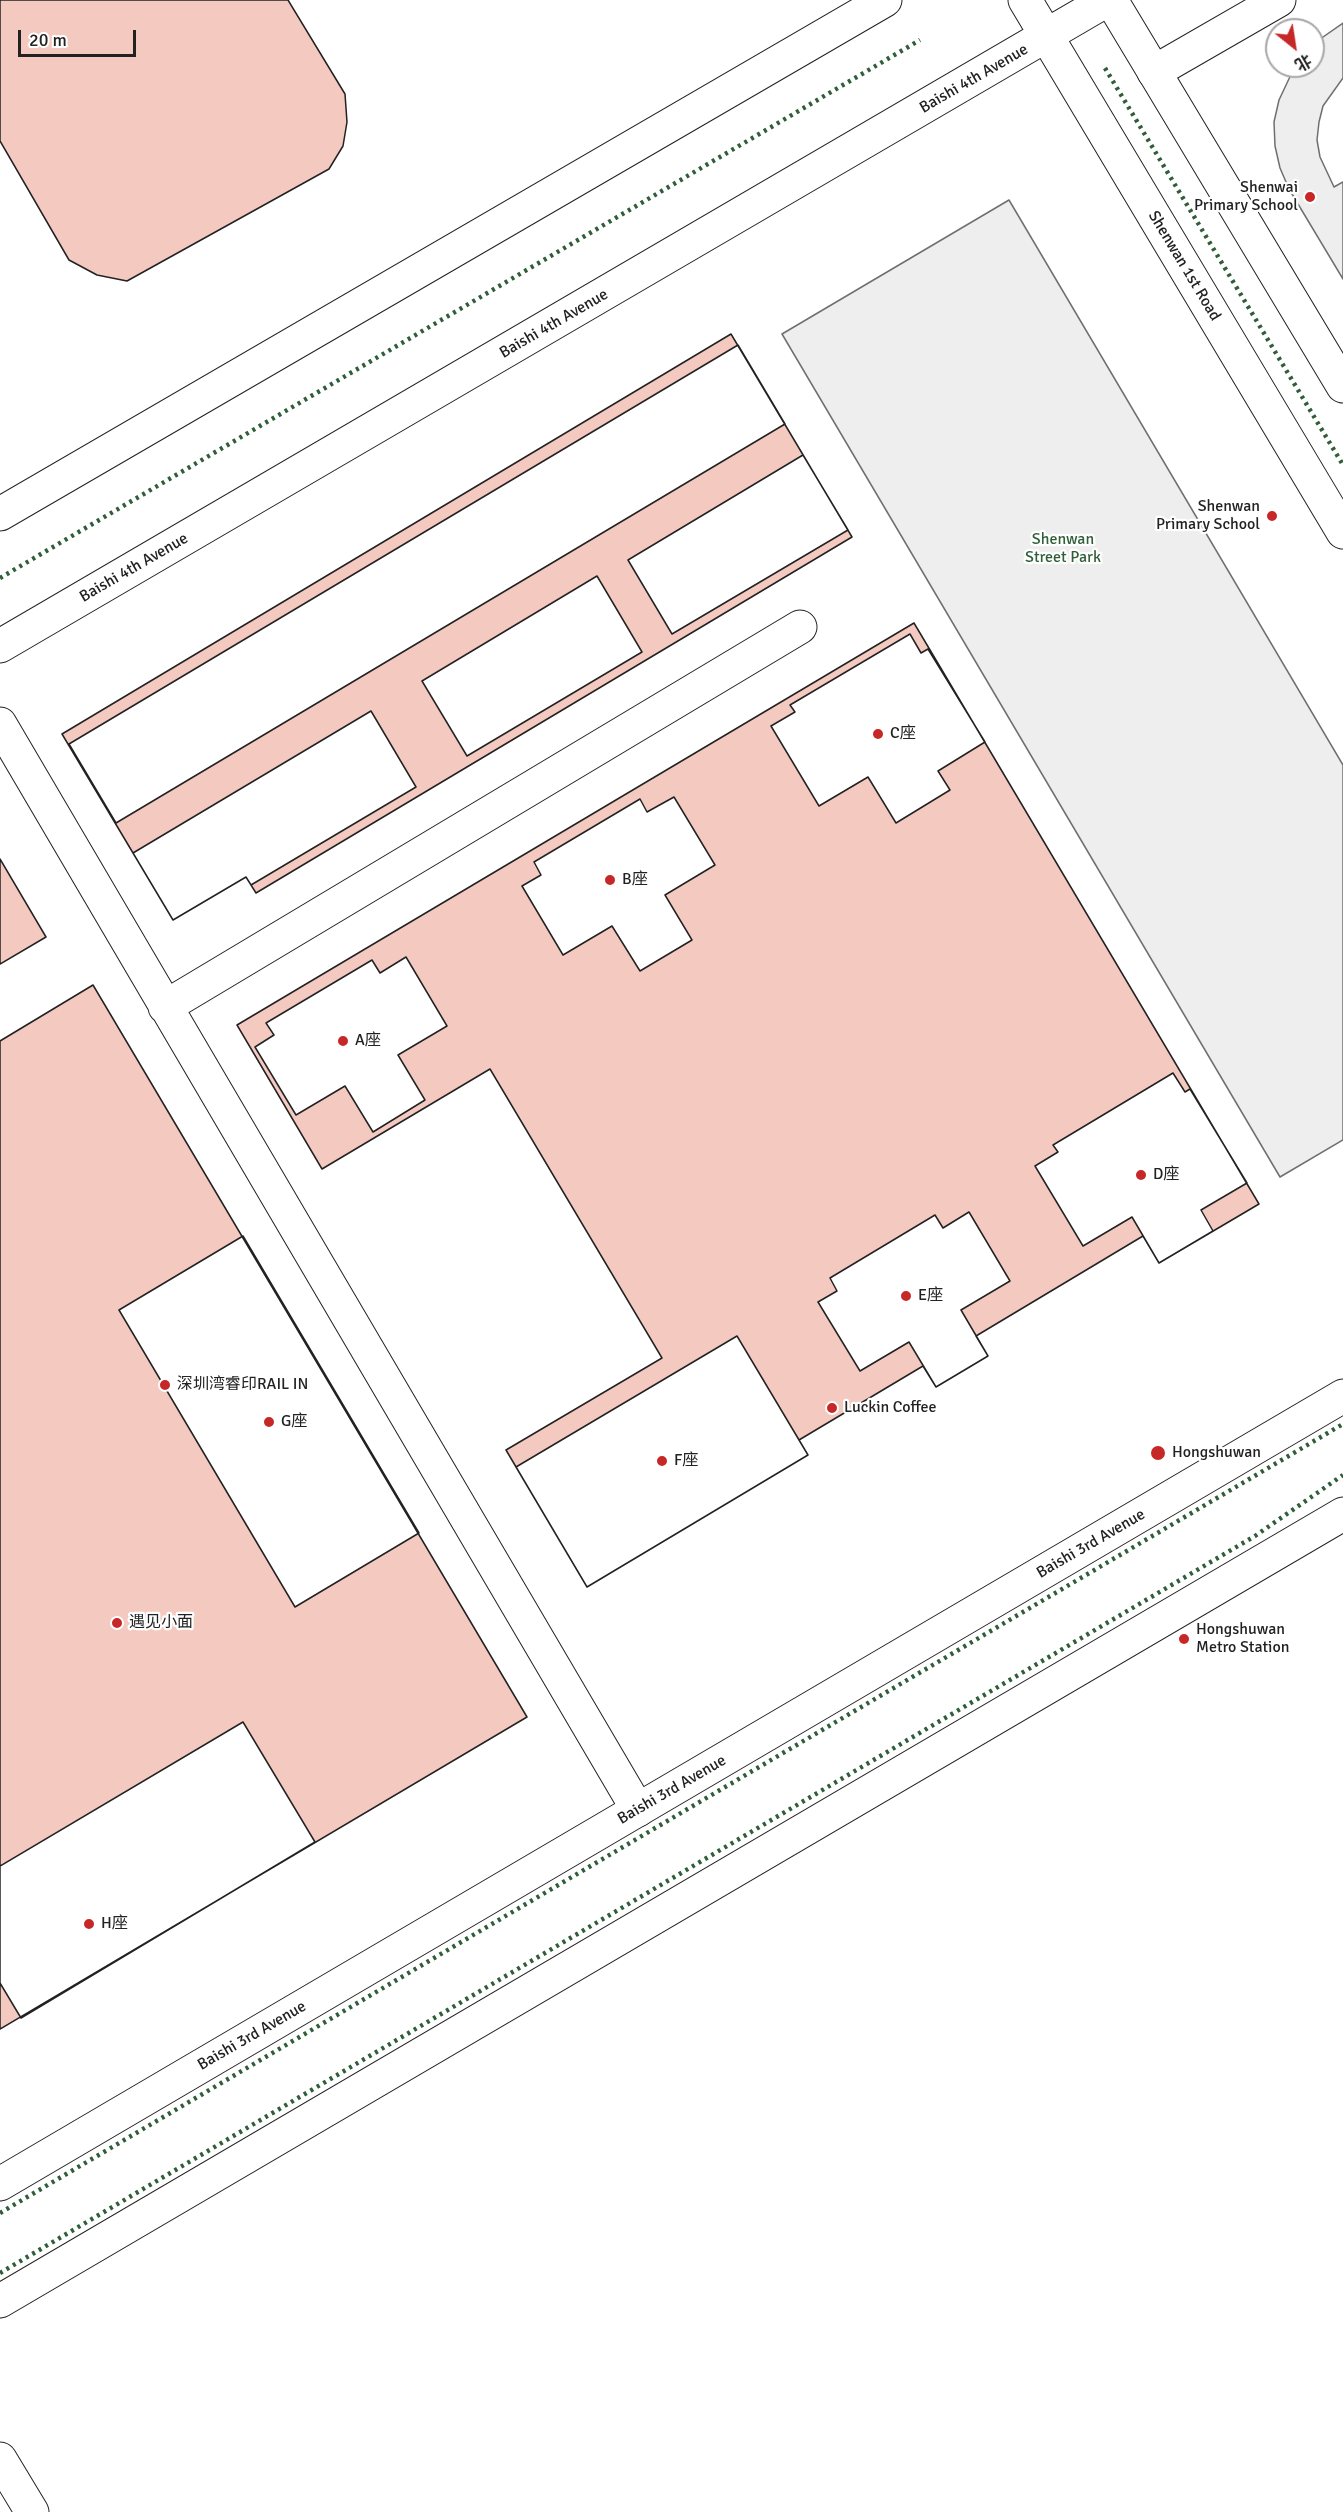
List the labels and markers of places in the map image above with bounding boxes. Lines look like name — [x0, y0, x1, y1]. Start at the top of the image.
place label: Shenwai Primary School — [1194, 178, 1298, 216]
marker: Shenwai Primary School — [1303, 190, 1317, 204]
place label: Shenwan Primary School — [1156, 497, 1260, 535]
marker: Shenwan Primary School — [1265, 509, 1279, 523]
place label: C座 — [890, 724, 916, 744]
marker: C座 — [871, 727, 885, 741]
place label: B座 — [622, 870, 648, 890]
marker: B座 — [603, 873, 617, 887]
place label: A座 — [355, 1031, 381, 1051]
marker: A座 — [336, 1034, 350, 1048]
place label: D座 — [1153, 1165, 1179, 1185]
marker: D座 — [1134, 1168, 1148, 1182]
place label: E座 — [918, 1286, 943, 1306]
marker: E座 — [899, 1289, 913, 1303]
place label: 深圳湾睿印RAIL IN — [177, 1375, 308, 1395]
marker: 深圳湾睿印RAIL IN — [158, 1378, 172, 1392]
place label: Luckin Coffee — [844, 1398, 937, 1418]
marker: Luckin Coffee — [825, 1401, 839, 1415]
place label: G座 — [281, 1412, 307, 1432]
marker: G座 — [262, 1415, 276, 1429]
place label: Hongshuwan — [1172, 1443, 1261, 1463]
marker: Hongshuwan — [1149, 1444, 1167, 1462]
place label: F座 — [674, 1451, 698, 1471]
marker: F座 — [655, 1454, 669, 1468]
place label: 遇见小面 — [129, 1613, 193, 1633]
marker: 遇见小面 — [110, 1616, 124, 1630]
place label: Hongshuwan Metro Station — [1196, 1620, 1289, 1658]
marker: Hongshuwan Metro Station — [1177, 1632, 1191, 1646]
place label: H座 — [101, 1914, 128, 1934]
marker: H座 — [82, 1917, 96, 1931]

